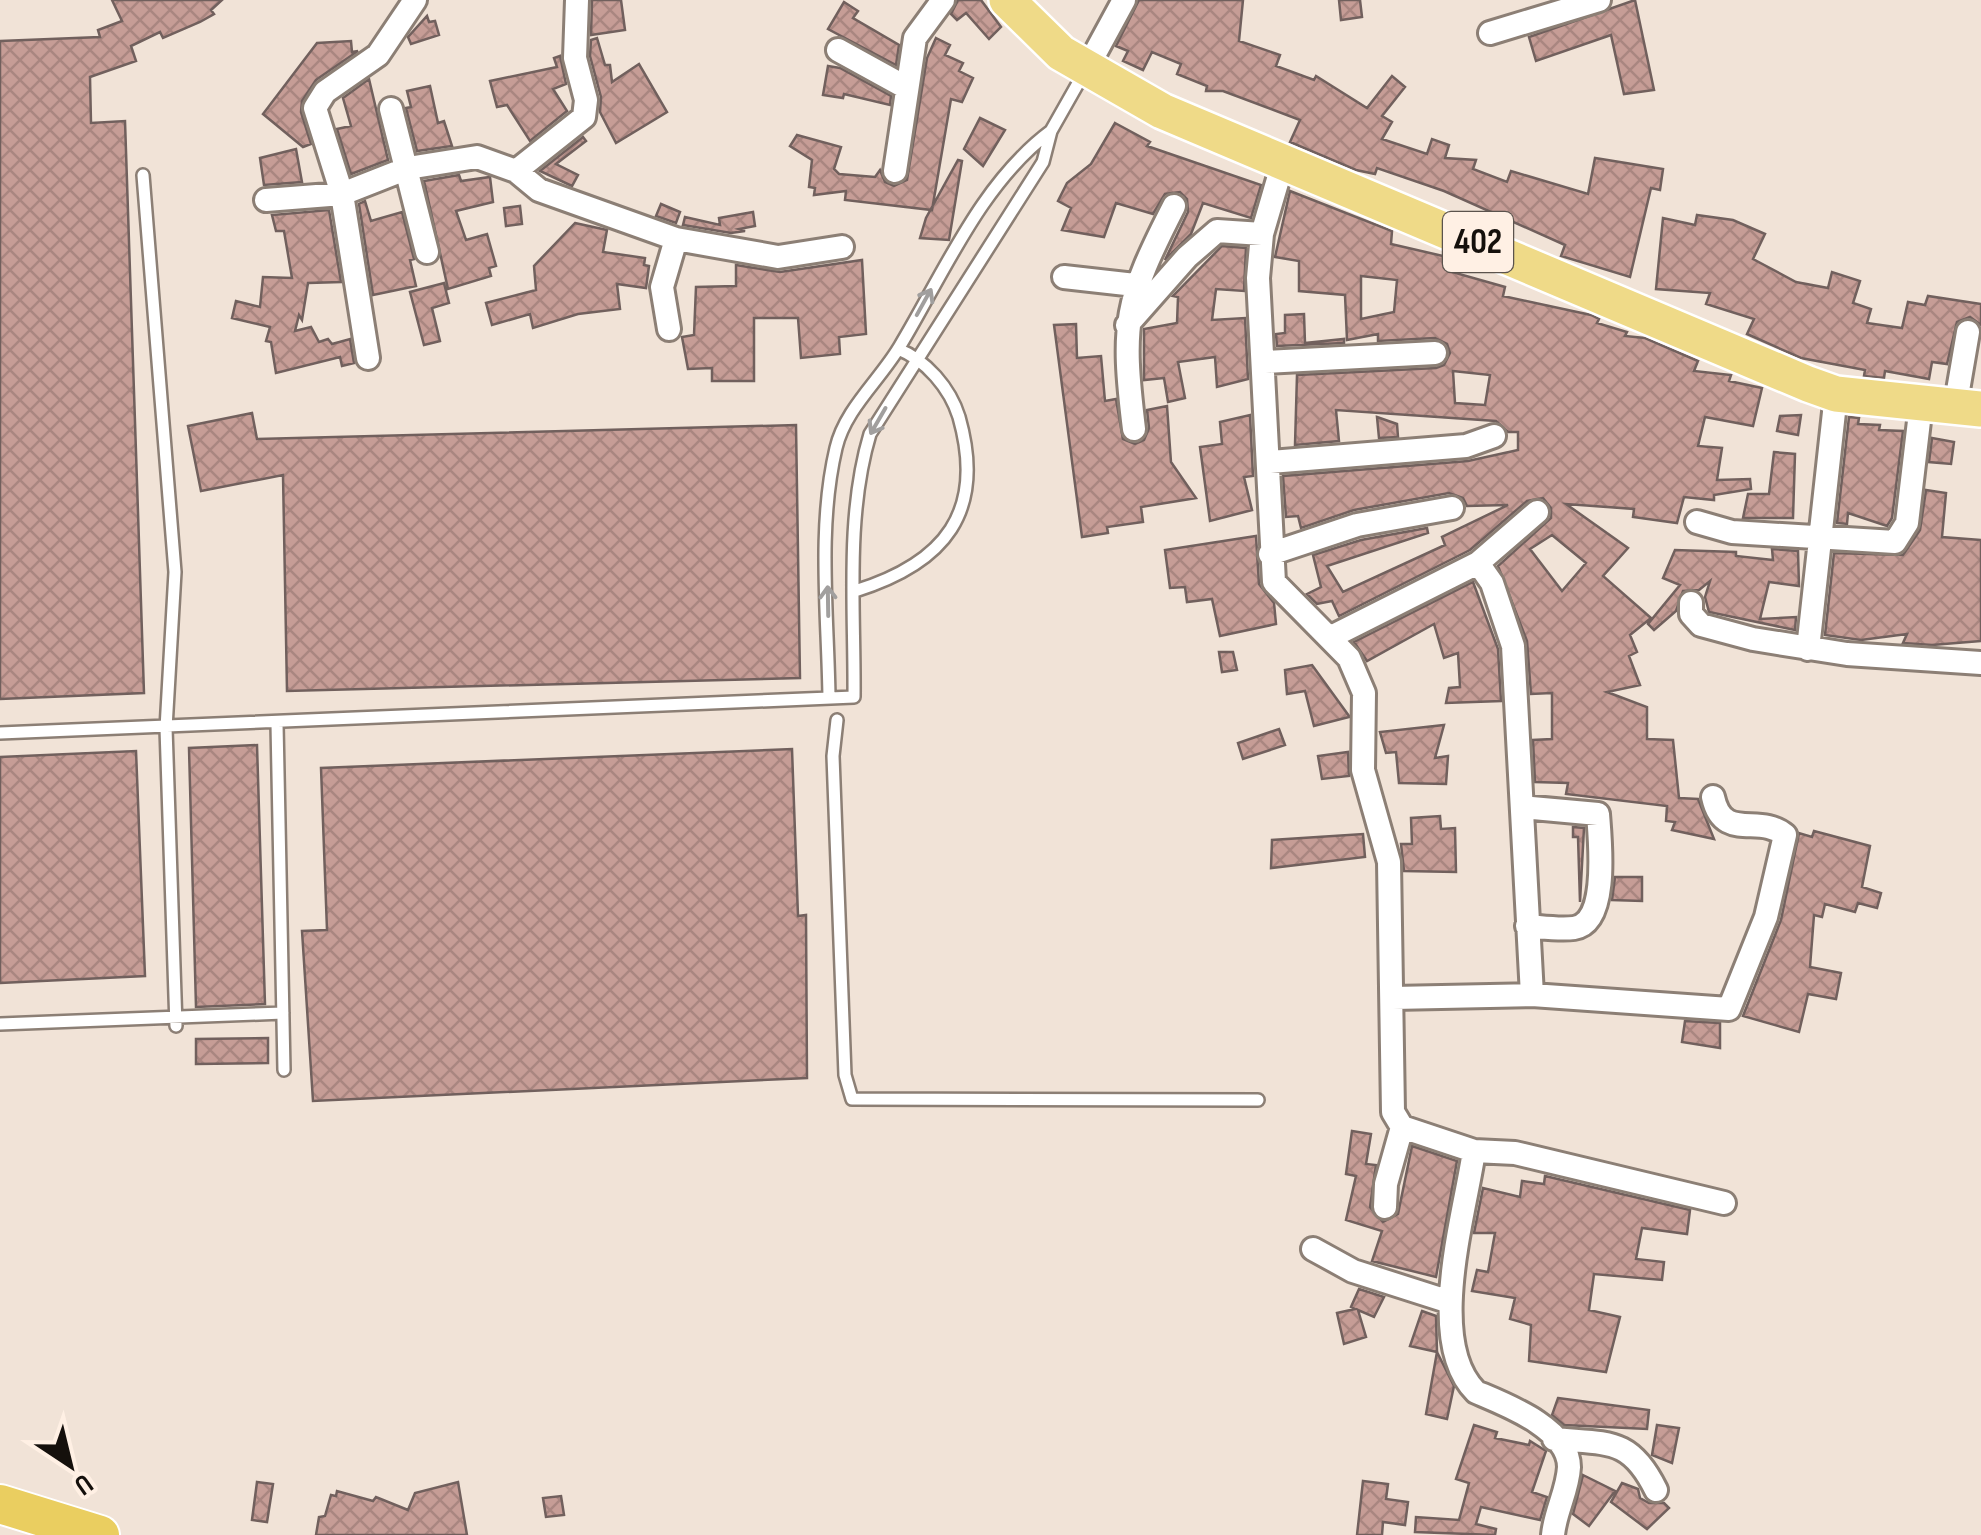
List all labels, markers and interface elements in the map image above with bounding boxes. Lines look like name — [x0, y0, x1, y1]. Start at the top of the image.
road number: 402 — [1443, 212, 1513, 272]
one-way arrow — [915, 287, 935, 317]
one-way arrow — [868, 406, 888, 436]
one-way arrow — [818, 585, 838, 618]
north arrow — [20, 1415, 120, 1515]
text: U — [68, 1467, 99, 1502]

